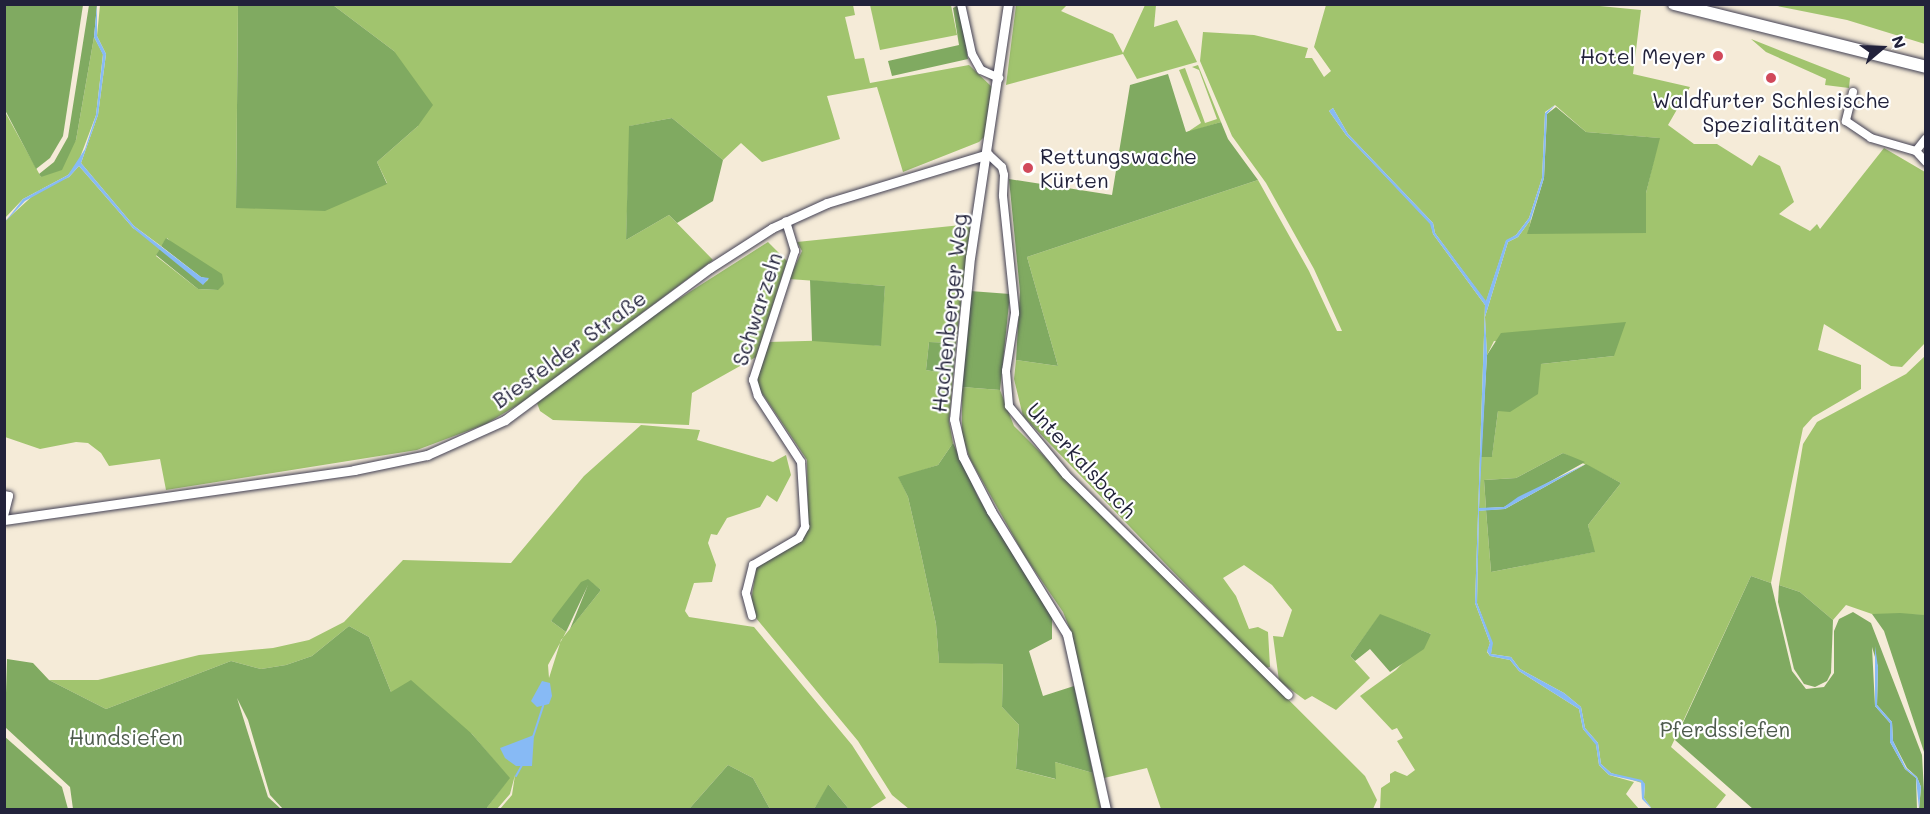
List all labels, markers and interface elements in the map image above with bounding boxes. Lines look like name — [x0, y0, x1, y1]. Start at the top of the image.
north arrow — [1852, 18, 1912, 78]
text: N — [1888, 33, 1911, 51]
place label: Hotel Meyer — [1580, 43, 1706, 69]
marker: Hotel Meyer — [1711, 49, 1725, 63]
marker: Waldfurter Schlesische Spezialitäten — [1764, 71, 1778, 85]
place label: Waldfurter Schlesische Spezialitäten — [1652, 87, 1890, 137]
place label: Rettungswache Kürten — [1040, 143, 1197, 193]
marker: Rettungswache Kürten — [1021, 161, 1035, 175]
street label: Hachenberger Weg — [926, 212, 972, 414]
street label: Schwarzeln — [727, 249, 787, 369]
street label: Biesfelder Straße — [487, 285, 651, 413]
street label: Unterkalsbach — [1022, 397, 1142, 523]
park label: Pferdssiefen — [1660, 716, 1790, 742]
park label: Hundsiefen — [69, 724, 183, 750]

